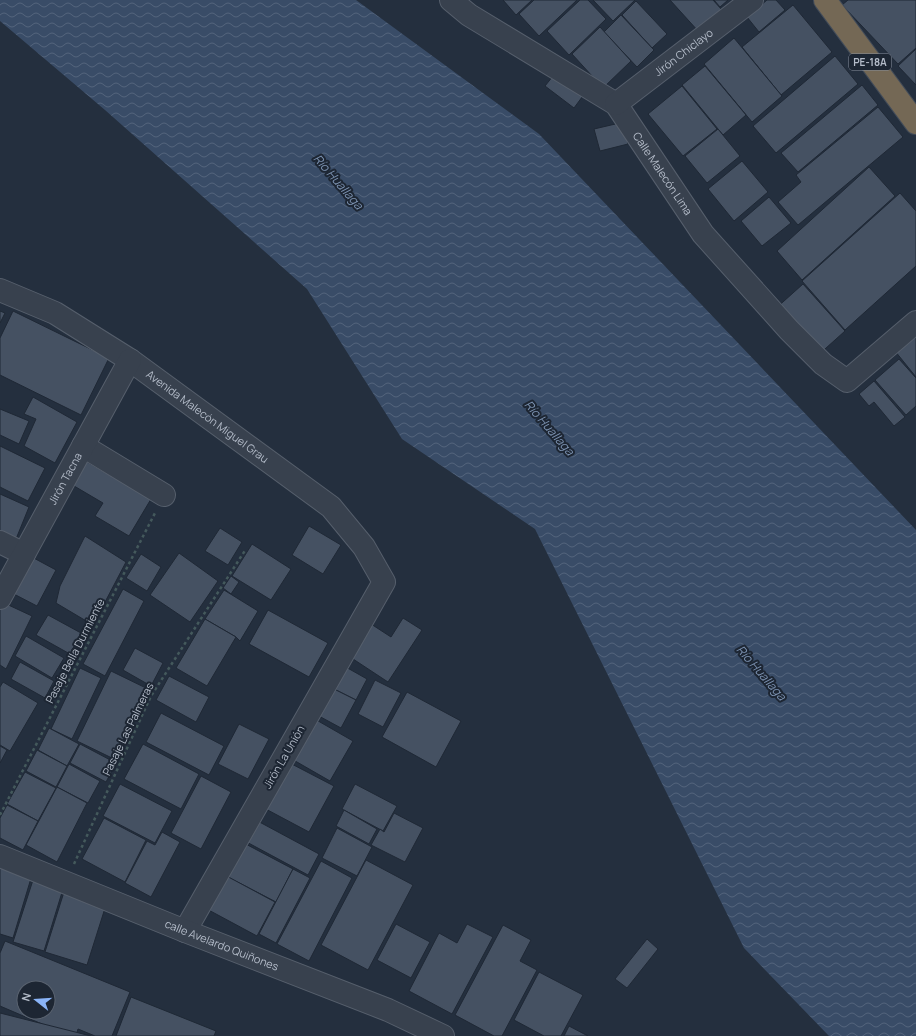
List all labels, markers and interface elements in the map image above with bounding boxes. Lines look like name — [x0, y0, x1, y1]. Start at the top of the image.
street label: Jirón Chiclayo — [651, 24, 716, 79]
road number: PE-18A — [849, 54, 891, 70]
street label: Calle Malecón Lima — [630, 129, 696, 218]
water label: Río Huallaga — [310, 150, 368, 214]
street label: Avenida Malecón Miguel Grau — [144, 366, 272, 466]
water label: Río Huallaga — [521, 396, 579, 460]
street label: Jirón Tacna — [44, 450, 85, 507]
street label: Pasaje Bella Durmiente — [42, 595, 108, 706]
water label: Río Huallaga — [733, 641, 791, 705]
street label: Pasaje Las Palmeras — [98, 680, 157, 778]
street label: Jirón La Unión — [259, 722, 308, 791]
street label: calle Avelardo Quiñones — [163, 916, 281, 974]
north arrow — [16, 980, 56, 1020]
text: N — [18, 991, 34, 1003]

